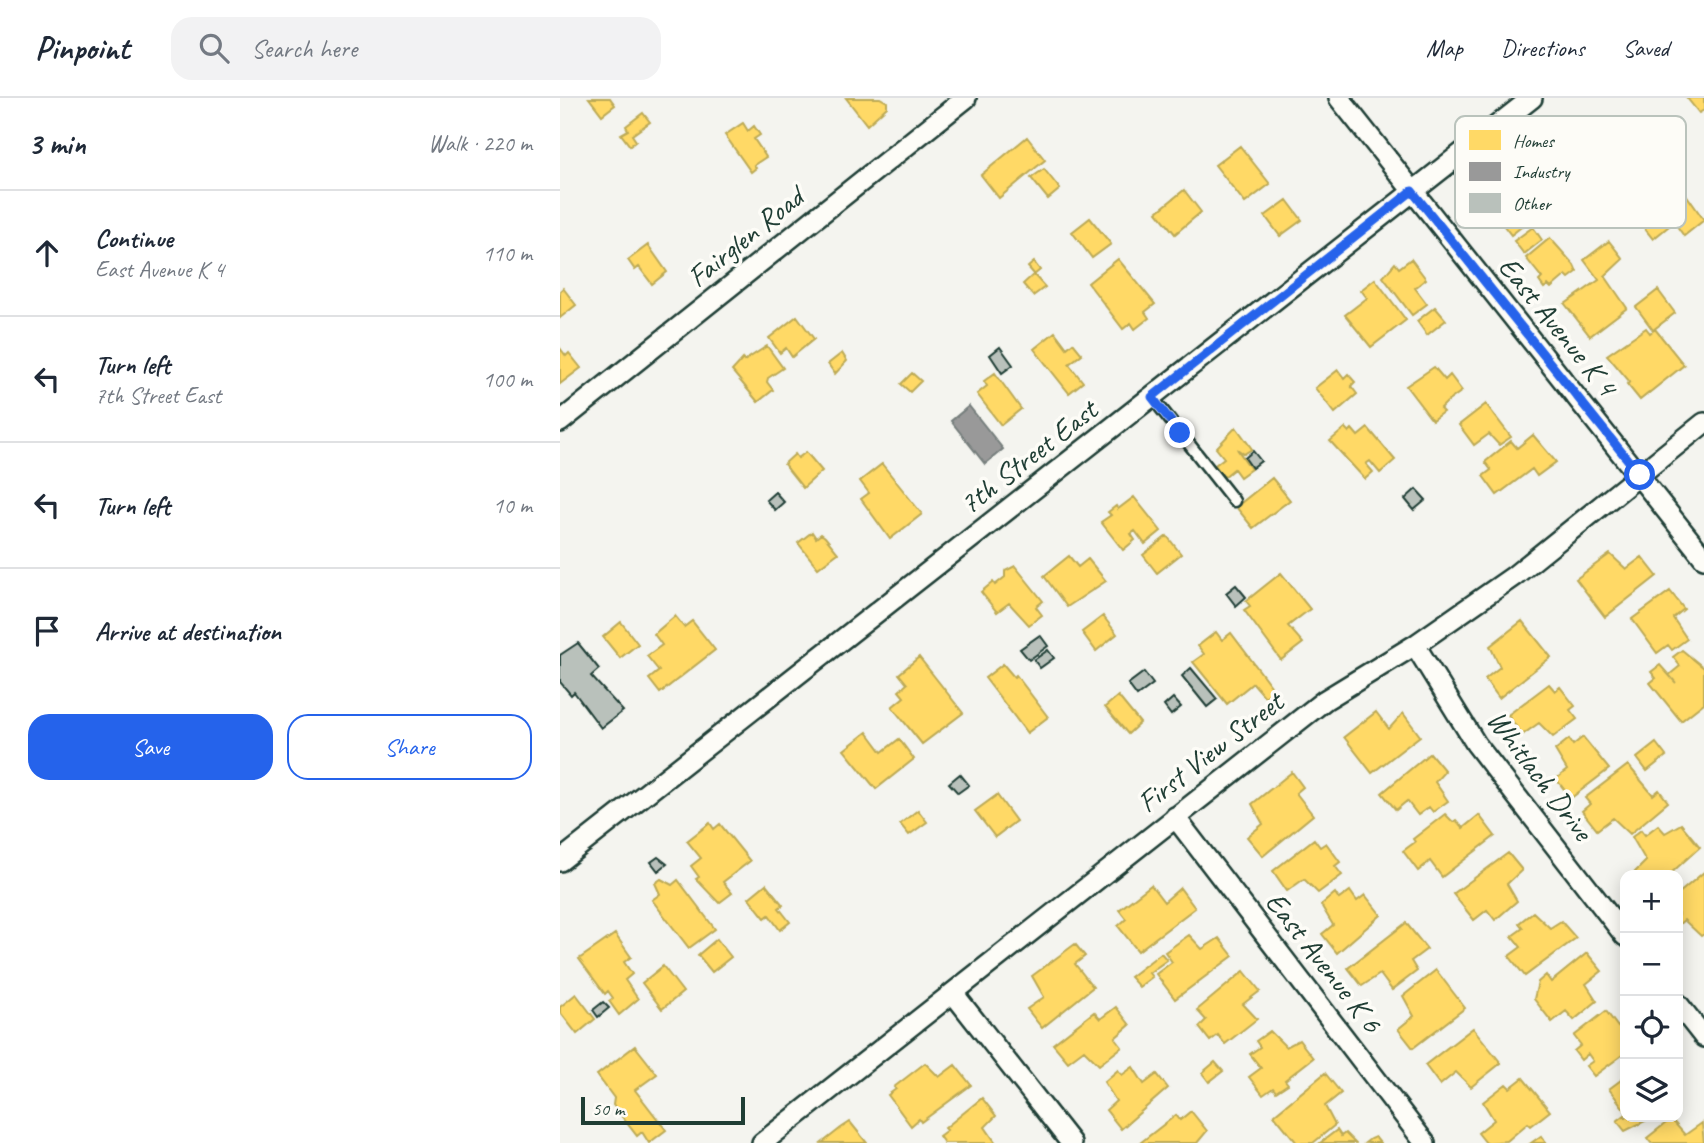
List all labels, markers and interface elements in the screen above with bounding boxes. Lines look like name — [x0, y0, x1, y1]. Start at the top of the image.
search box — [171, 17, 661, 80]
text: Pinpoint — [35, 27, 129, 69]
icon: search — [195, 29, 233, 67]
text: Search here — [251, 32, 357, 65]
text: Map — [1426, 33, 1463, 63]
text: Directions — [1501, 33, 1584, 63]
text: Saved — [1622, 33, 1669, 63]
legend — [1455, 116, 1686, 228]
text: 3 min — [28, 125, 85, 163]
text: Walk · 220 m — [428, 129, 532, 158]
text: Homes — [1513, 129, 1555, 153]
text: Industry — [1513, 160, 1571, 184]
street label: Fairglen Road — [679, 176, 814, 295]
text: Other — [1513, 192, 1553, 216]
text: Continue — [95, 222, 173, 255]
icon: ahead — [28, 234, 66, 272]
text: 110 m — [483, 239, 532, 268]
street label: East Avenue K 4 — [1490, 249, 1627, 405]
text: East Avenue K 4 — [95, 255, 224, 284]
text: Turn left — [95, 348, 170, 381]
icon: left — [28, 360, 66, 398]
text: 100 m — [483, 365, 532, 394]
text: 7th Street East — [95, 381, 221, 410]
street label: 7th Street East — [951, 389, 1107, 523]
route end — [1164, 417, 1195, 448]
route start — [1624, 459, 1655, 490]
icon: left — [28, 486, 66, 524]
text: Turn left — [95, 489, 170, 522]
text: 10 m — [493, 491, 532, 520]
icon: arrive — [28, 612, 66, 650]
text: Arrive at destination — [95, 615, 281, 648]
street label: First View Street — [1129, 681, 1293, 821]
street label: Whitlach Drive — [1478, 702, 1603, 850]
button: Save — [28, 714, 273, 780]
button: Share — [287, 714, 532, 780]
map controls — [1620, 870, 1683, 1122]
button: + — [1620, 870, 1683, 933]
street label: East Avenue K 6 — [1257, 884, 1392, 1041]
button: − — [1620, 933, 1683, 996]
button: locate — [1620, 996, 1683, 1059]
button: layers — [1620, 1059, 1683, 1122]
scale bar — [581, 1094, 746, 1126]
text: 50 m — [592, 1097, 624, 1121]

